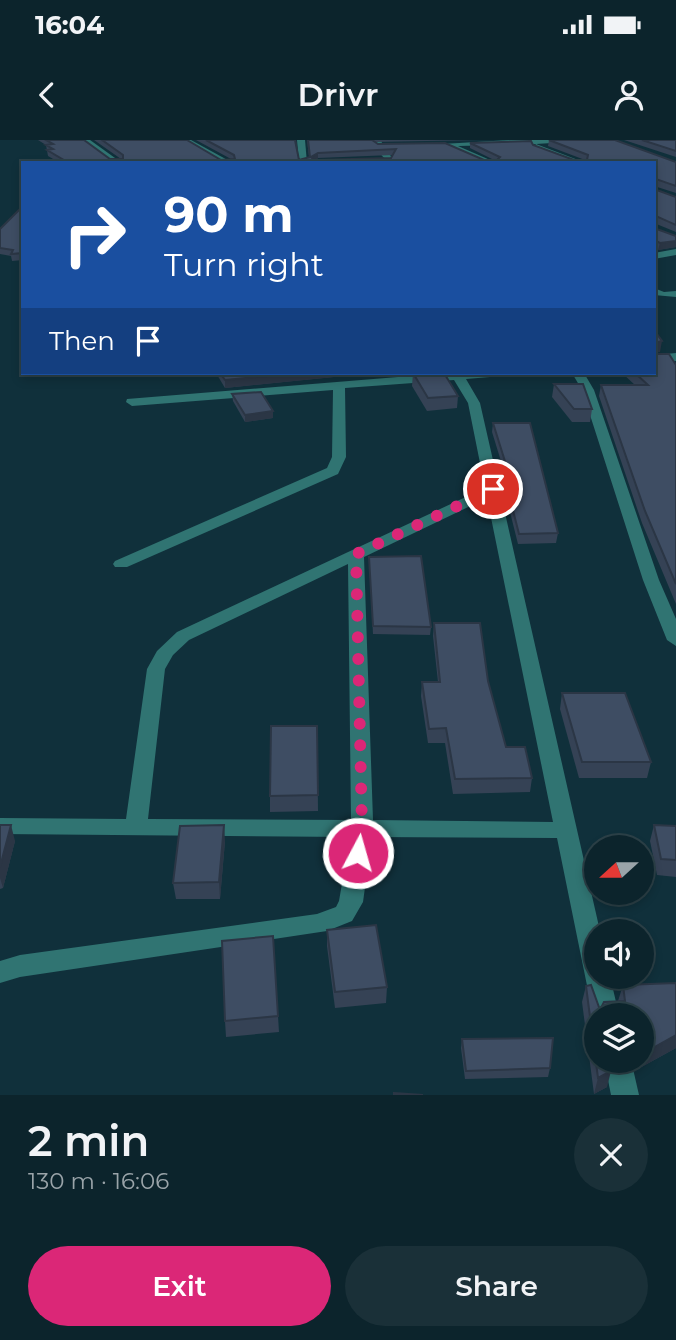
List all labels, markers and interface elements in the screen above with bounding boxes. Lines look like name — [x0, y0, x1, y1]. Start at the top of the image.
text: 16:04 — [35, 9, 104, 41]
text: Drivr — [298, 75, 378, 114]
icon: back — [28, 76, 66, 114]
icon: person — [610, 76, 648, 114]
text: 90 m — [164, 185, 294, 244]
icon: right — [49, 189, 140, 280]
text: Turn right — [164, 245, 324, 284]
icon: arrive — [129, 322, 167, 360]
text: Then — [49, 325, 115, 357]
pin — [463, 459, 523, 519]
icon: arrive — [474, 470, 512, 508]
position arrow — [321, 816, 395, 890]
north arrow — [584, 835, 654, 905]
map controls — [584, 835, 654, 1073]
button: sound — [584, 919, 654, 989]
button: layers — [584, 1003, 654, 1073]
text: 2 min — [28, 1115, 149, 1167]
button: close — [574, 1118, 648, 1192]
text: 130 m · 16:06 — [28, 1167, 169, 1195]
button: Exit — [28, 1246, 331, 1326]
button: Share — [345, 1246, 648, 1326]

